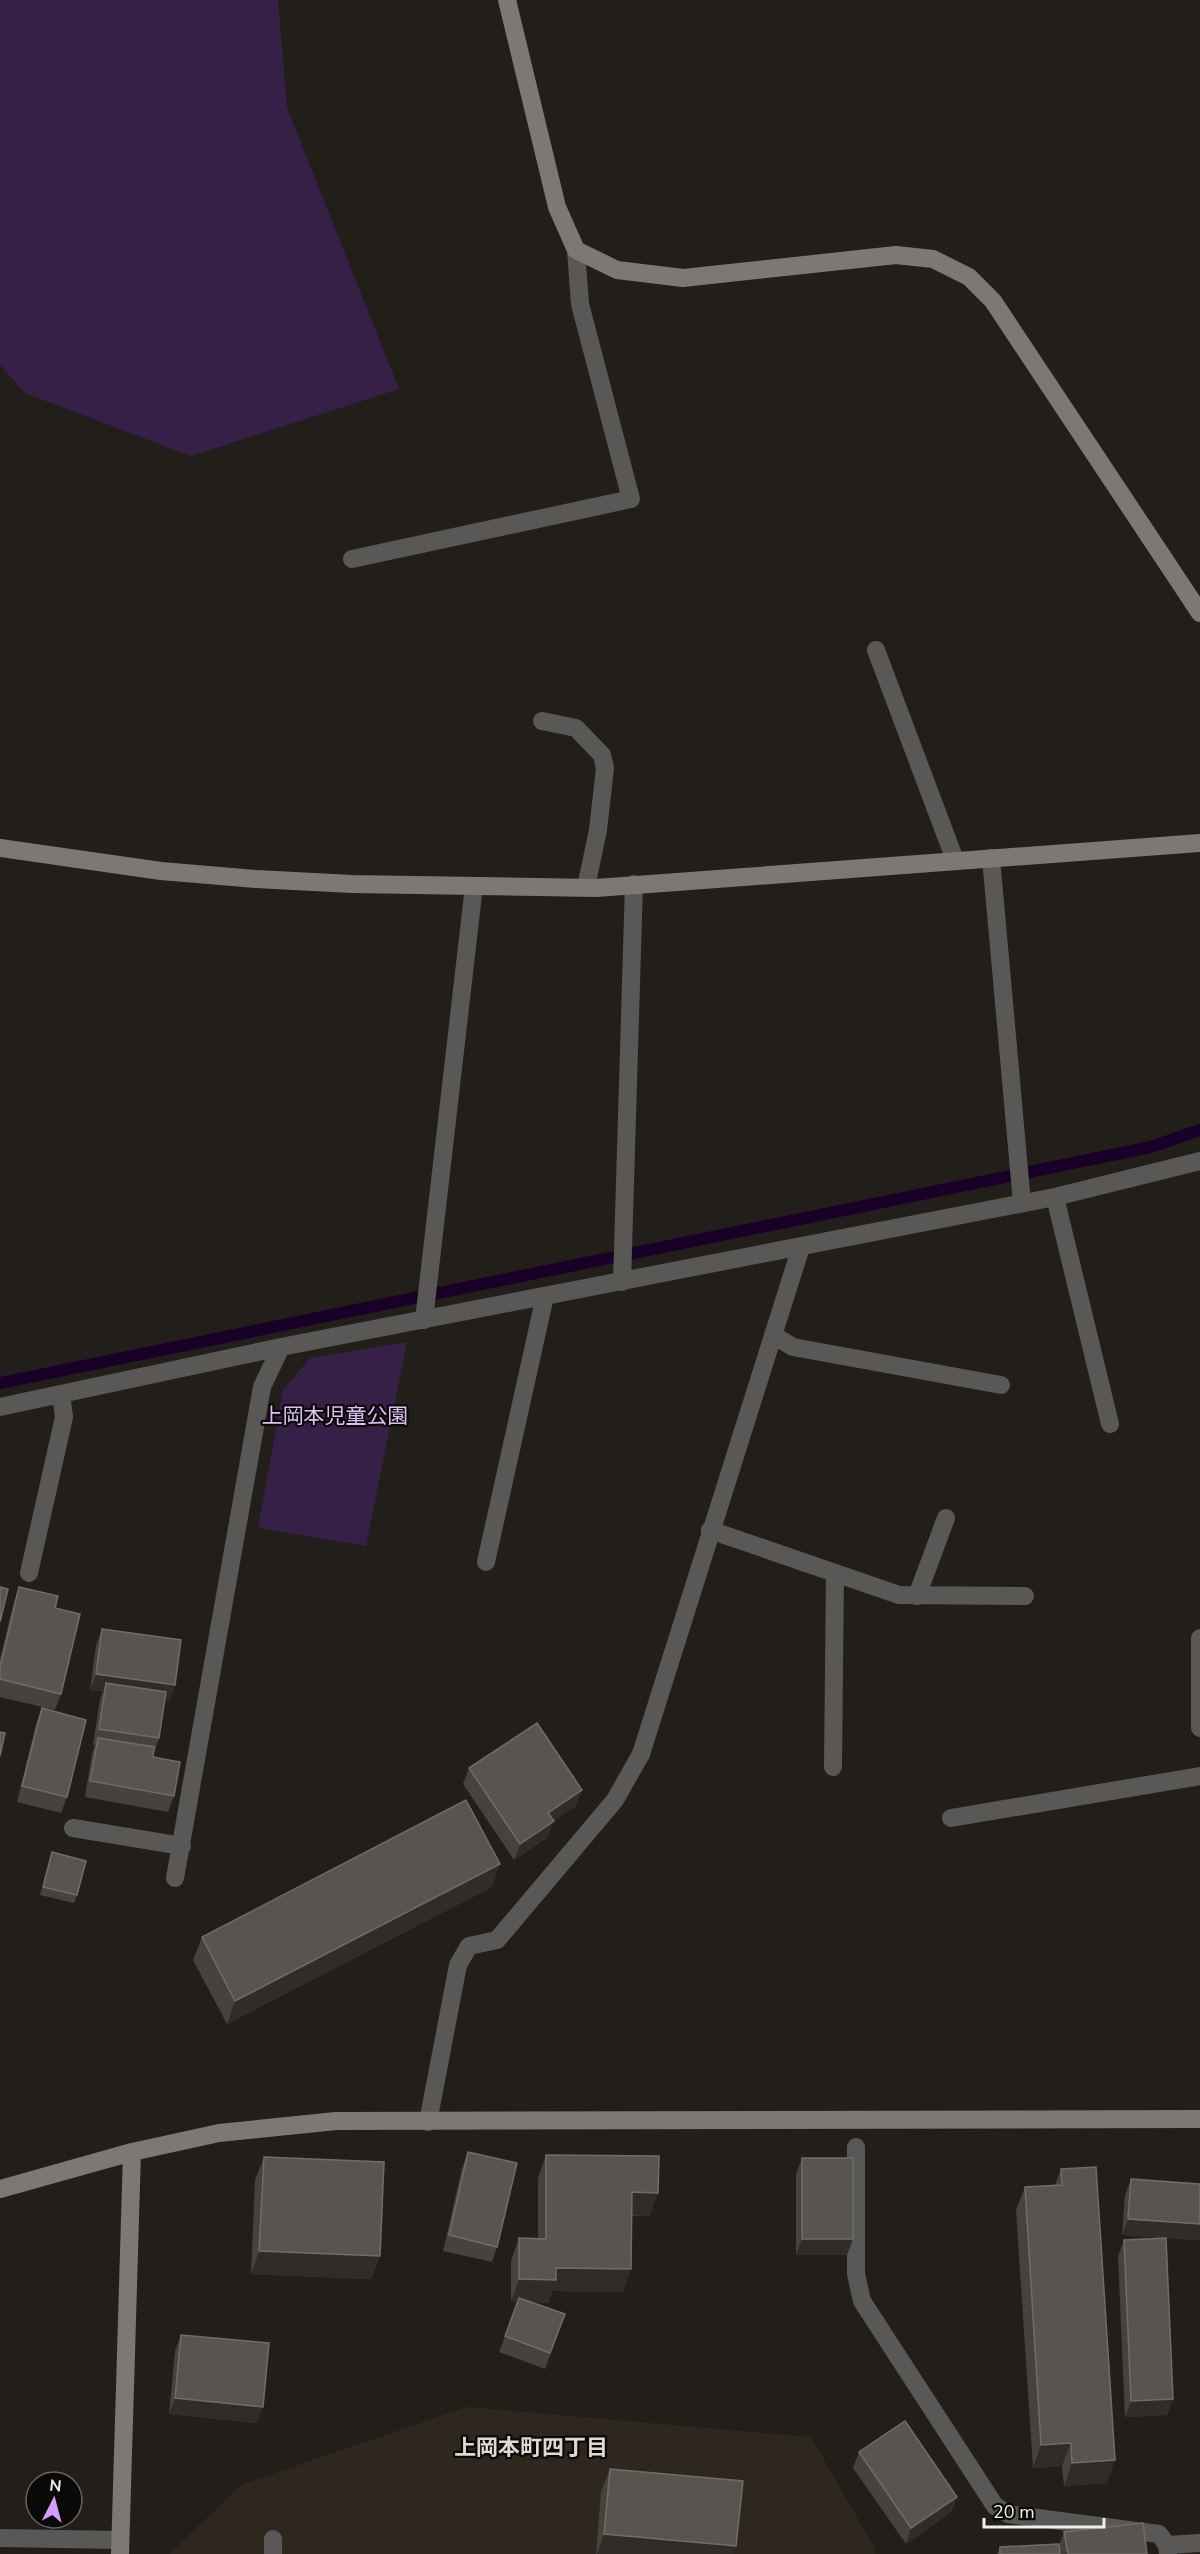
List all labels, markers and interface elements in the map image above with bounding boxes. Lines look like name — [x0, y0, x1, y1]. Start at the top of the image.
park label: 上岡本児童公園 — [262, 1402, 409, 1430]
district label: 上岡本町四丁目 — [454, 2433, 608, 2463]
north arrow — [24, 2470, 84, 2530]
text: N — [48, 2475, 63, 2498]
scale bar — [984, 2491, 1104, 2529]
text: 20 m — [993, 2500, 1035, 2524]

